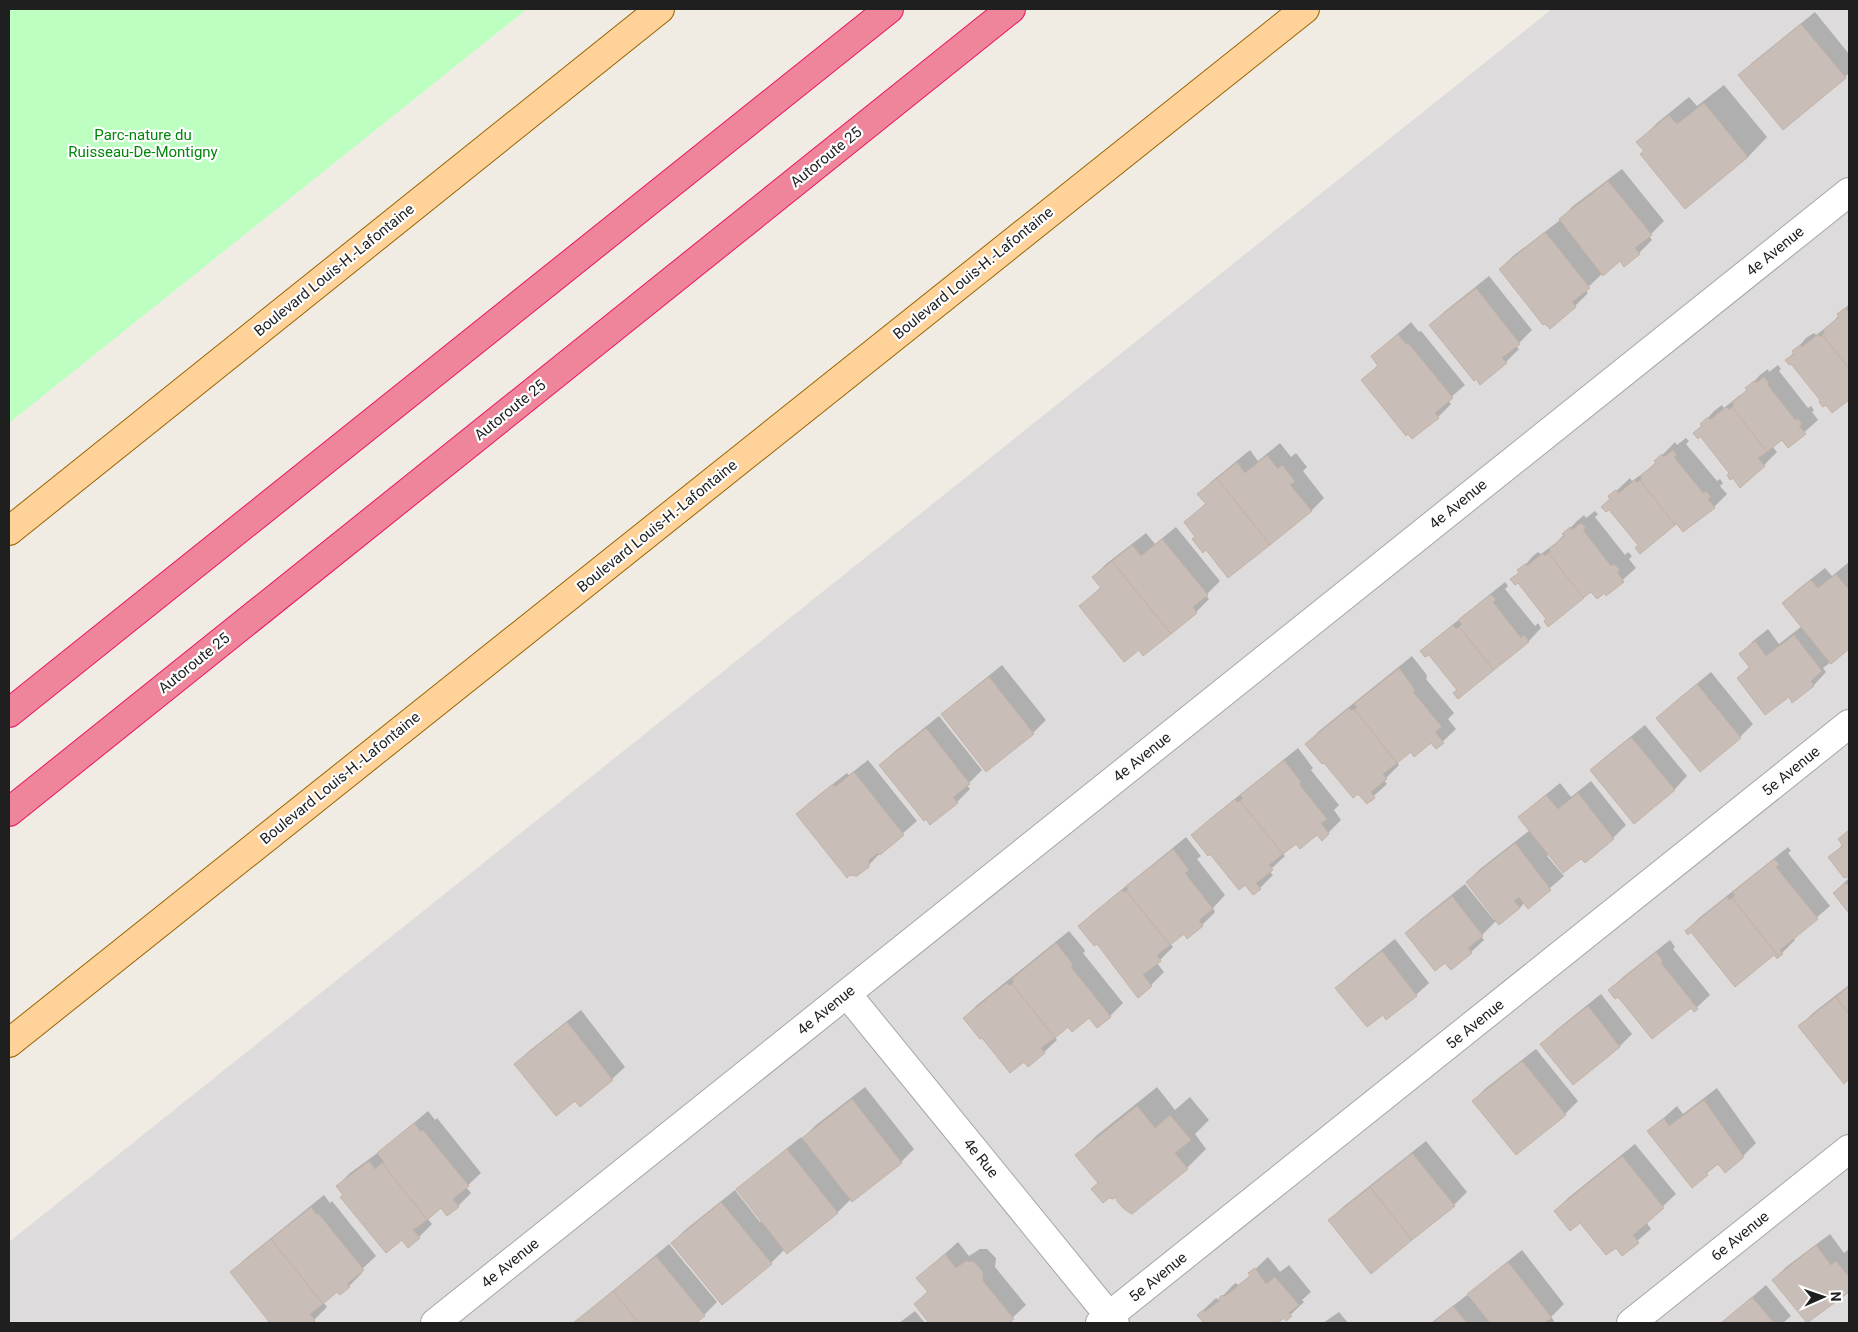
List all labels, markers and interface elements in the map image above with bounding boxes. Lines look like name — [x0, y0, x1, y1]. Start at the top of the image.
street label: Autoroute 25 — [787, 123, 865, 191]
park label: Parc-nature du Ruisseau-De-Montigny — [68, 126, 218, 161]
street label: Boulevard Louis-H.-Lafontaine — [250, 200, 418, 340]
street label: Boulevard Louis-H.-Lafontaine — [889, 203, 1057, 343]
street label: 4e Avenue — [1742, 222, 1808, 280]
street label: Autoroute 25 — [471, 376, 549, 444]
street label: Boulevard Louis-H.-Lafontaine — [573, 456, 741, 596]
street label: 4e Avenue — [1425, 475, 1491, 533]
street label: Autoroute 25 — [155, 629, 233, 697]
street label: Boulevard Louis-H.-Lafontaine — [256, 708, 424, 848]
street label: 4e Avenue — [1109, 728, 1175, 786]
street label: 5e Avenue — [1758, 742, 1824, 800]
street label: 4e Avenue — [793, 981, 859, 1039]
street label: 5e Avenue — [1442, 995, 1508, 1053]
street label: 4e Rue — [960, 1135, 1002, 1181]
street label: 6e Avenue — [1707, 1207, 1773, 1265]
street label: 4e Avenue — [477, 1234, 543, 1292]
street label: 5e Avenue — [1125, 1248, 1191, 1306]
north arrow — [1798, 1272, 1848, 1322]
text: N — [1828, 1291, 1844, 1302]

